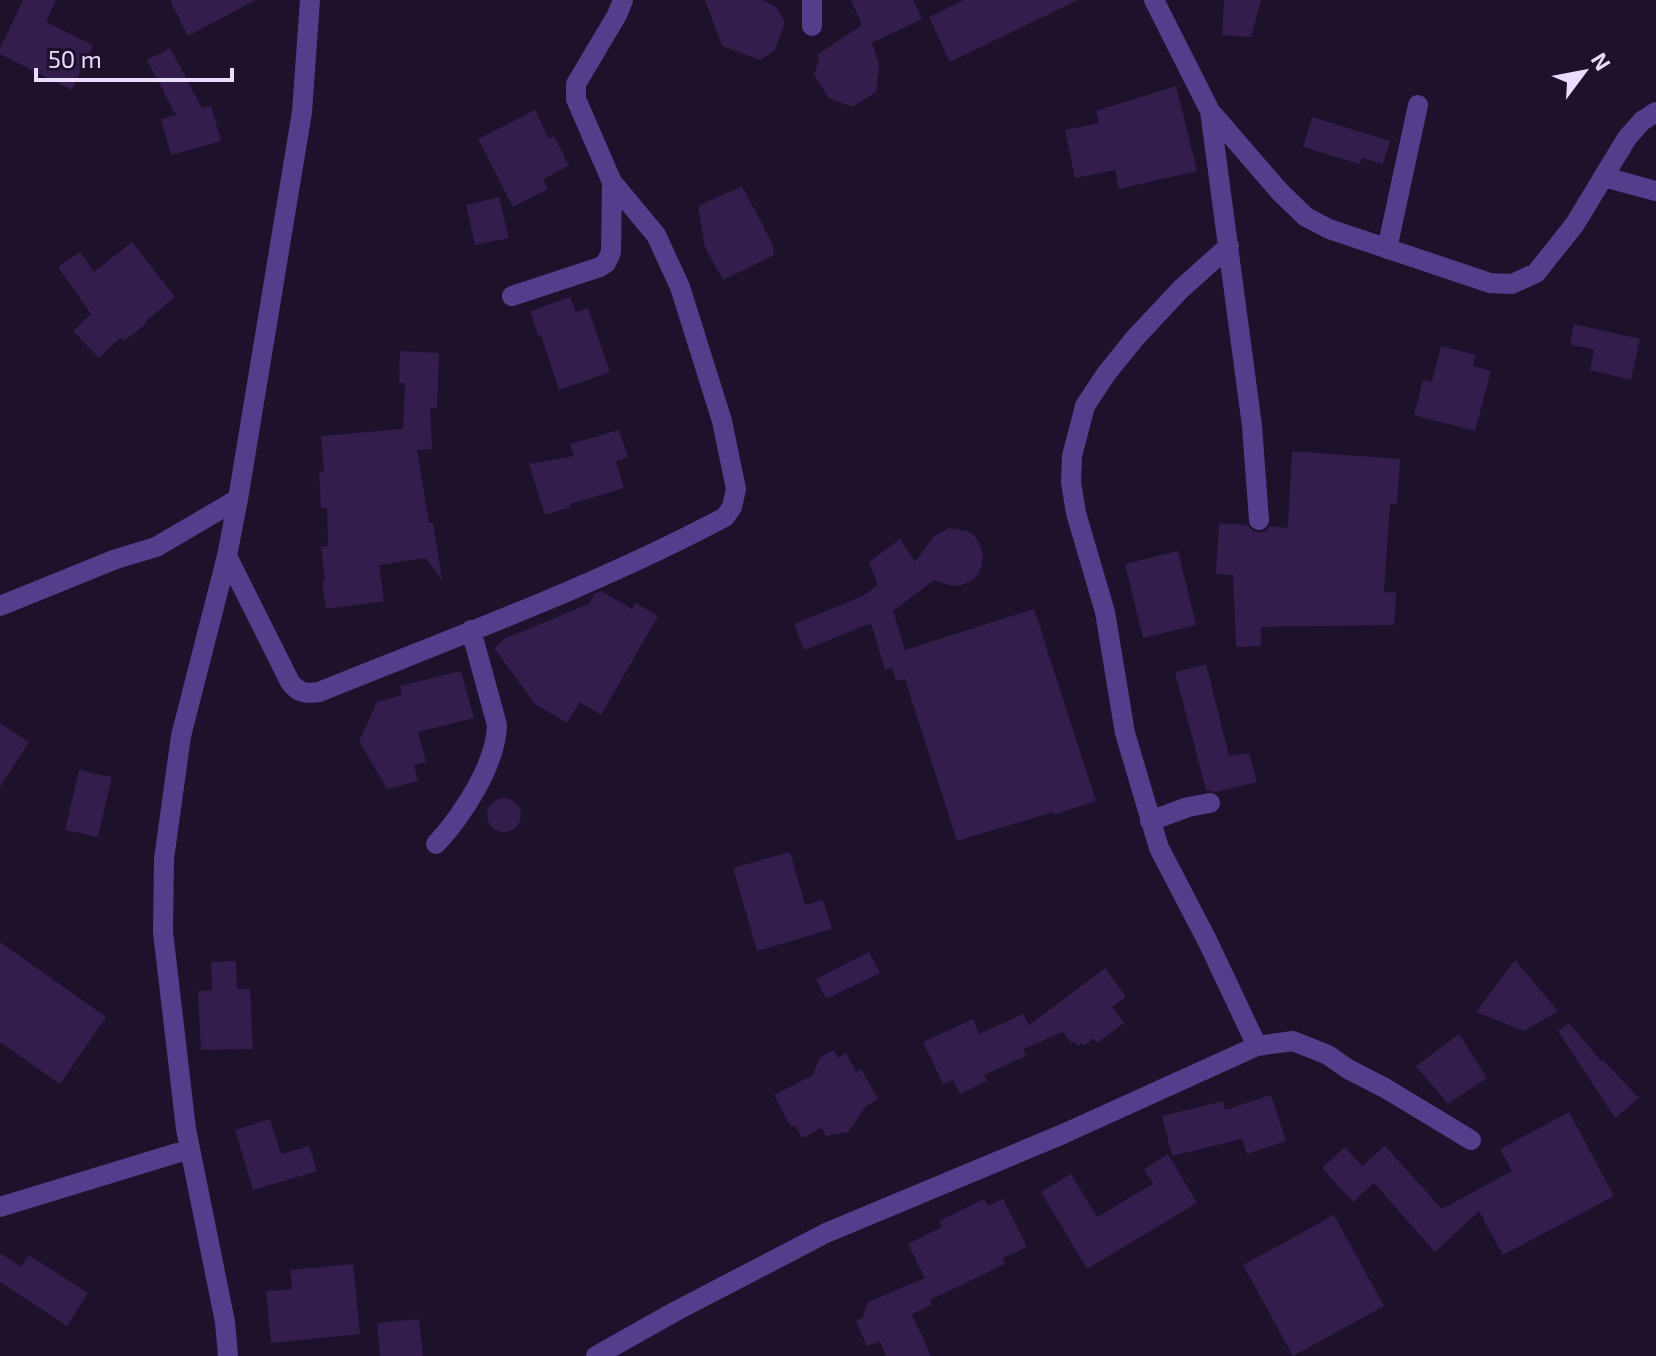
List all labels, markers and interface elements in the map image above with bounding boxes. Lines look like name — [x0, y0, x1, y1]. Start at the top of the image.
scale bar — [36, 32, 232, 82]
north arrow — [1544, 32, 1624, 112]
text: 50 m — [48, 44, 102, 73]
text: N — [1587, 47, 1617, 74]

